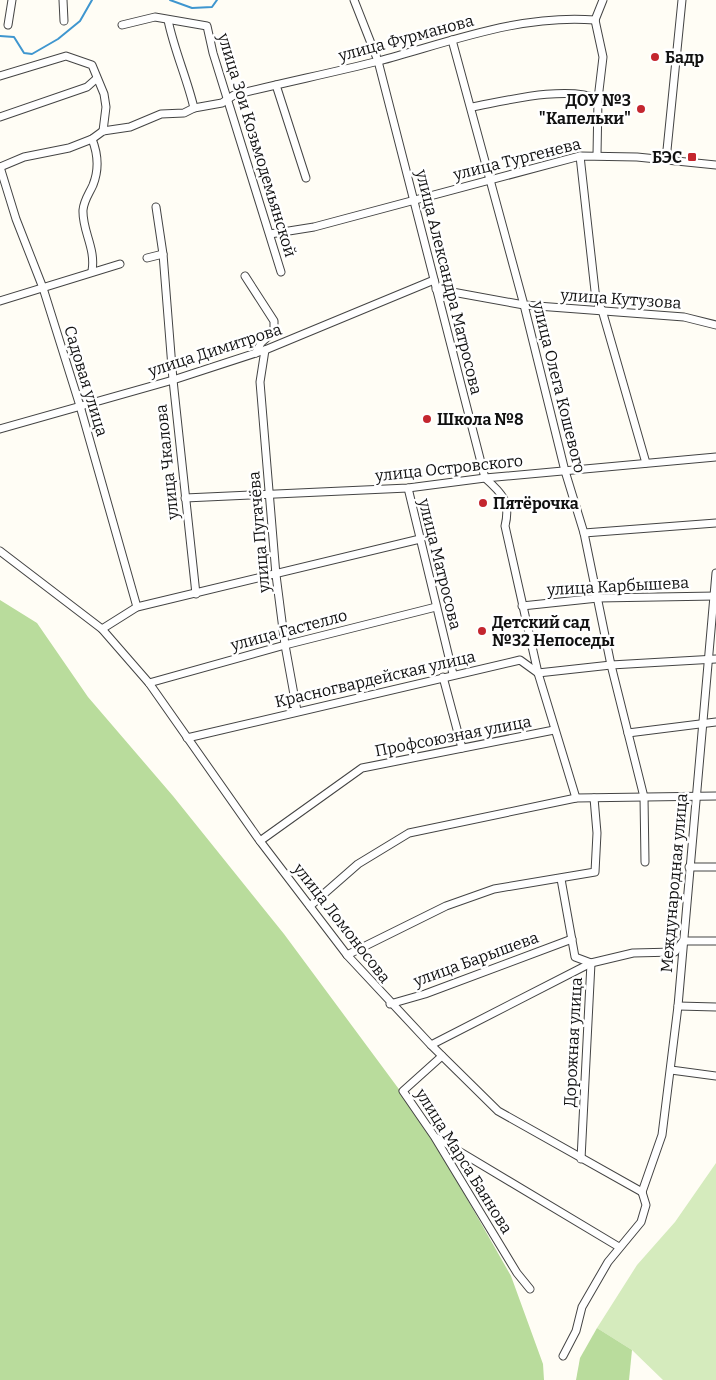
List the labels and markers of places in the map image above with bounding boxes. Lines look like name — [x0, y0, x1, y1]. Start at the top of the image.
place label: Бадр — [665, 48, 704, 67]
marker: Бадр — [649, 51, 661, 63]
place label: ДОУ №3 "Капельки" — [539, 91, 631, 128]
marker: ДОУ №3 "Капельки" — [635, 103, 647, 115]
place label: БЭС — [652, 148, 682, 167]
marker: БЭС — [686, 151, 698, 163]
place label: Школа №8 — [437, 410, 524, 429]
marker: Школа №8 — [421, 413, 433, 425]
place label: Пятёрочка — [493, 494, 579, 513]
marker: Пятёрочка — [477, 497, 489, 509]
place label: Детский сад №32 Непоседы — [492, 613, 615, 650]
marker: Детский сад №32 Непоседы — [476, 625, 488, 637]

